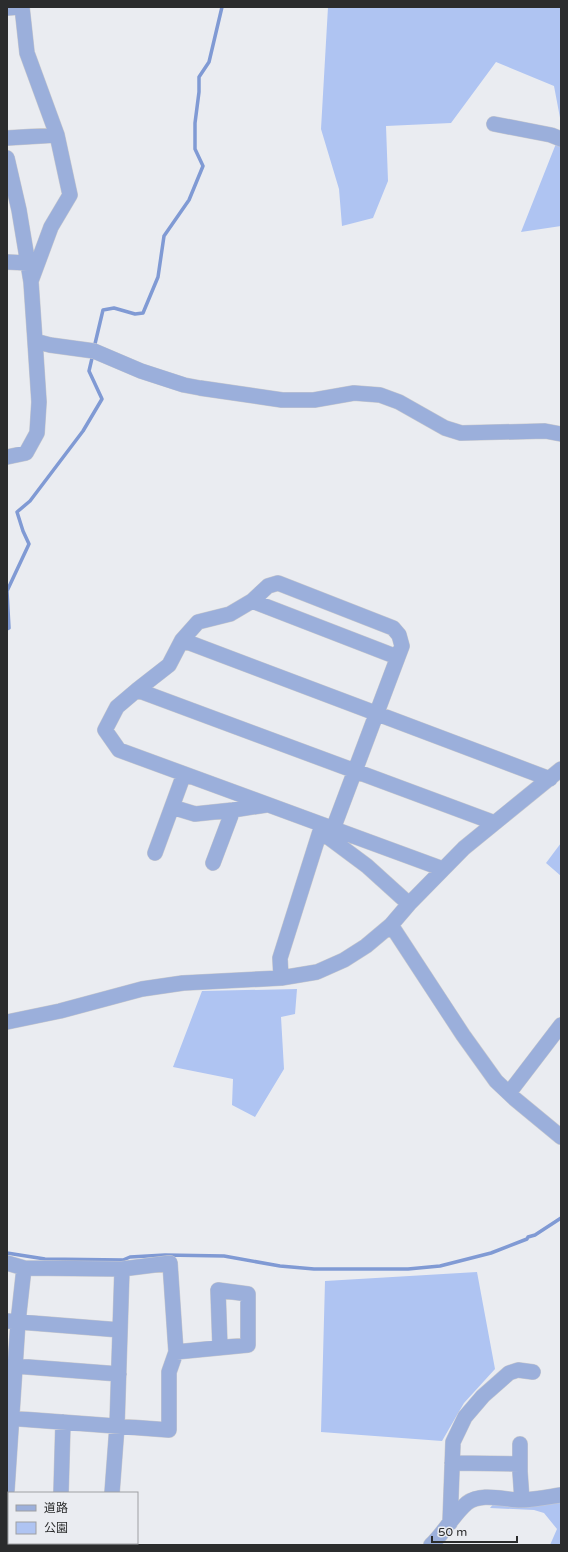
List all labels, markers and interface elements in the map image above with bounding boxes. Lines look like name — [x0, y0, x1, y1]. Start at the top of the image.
legend — [8, 1492, 138, 1544]
text: 道路 — [44, 1501, 68, 1515]
scale bar — [432, 1518, 517, 1544]
text: 公園 — [44, 1521, 68, 1535]
text: 50 m — [438, 1525, 467, 1539]

